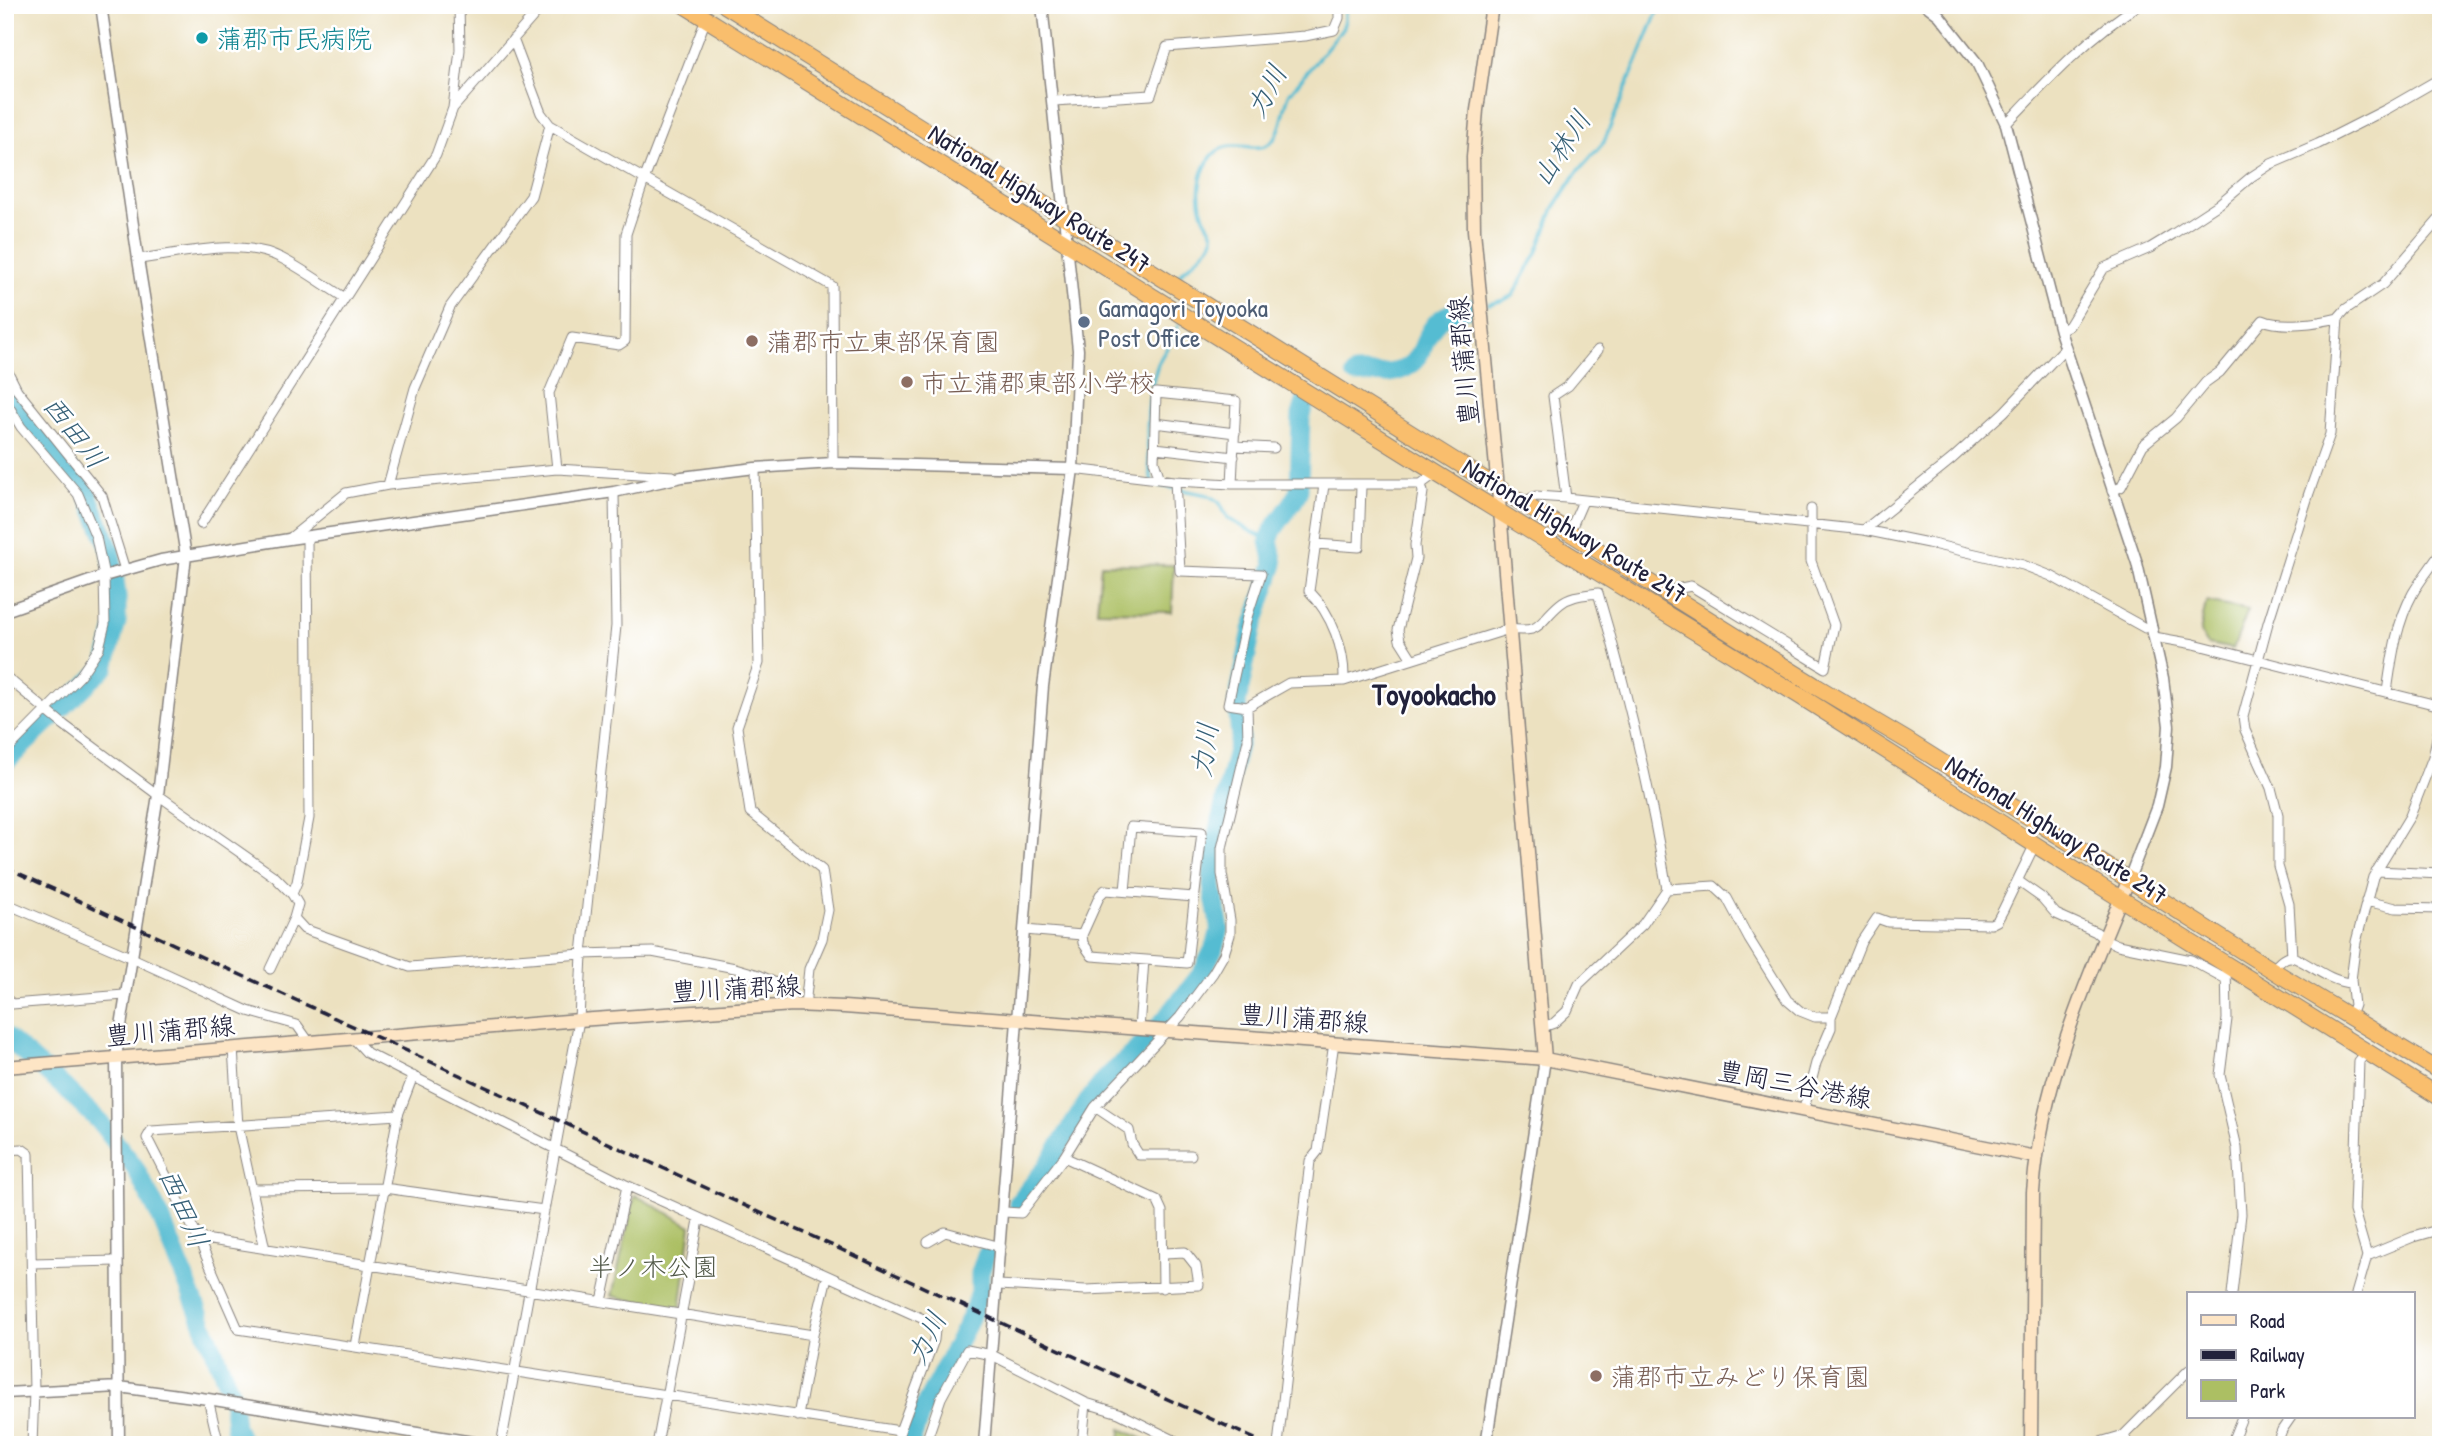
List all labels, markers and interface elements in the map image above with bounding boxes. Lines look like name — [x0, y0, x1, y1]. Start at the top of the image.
place label: 蒲郡市民病院 — [216, 21, 372, 56]
marker: 蒲郡市民病院 — [194, 30, 210, 46]
water label: 力川 — [1236, 57, 1296, 125]
water label: 山林川 — [1522, 102, 1600, 194]
street label: National Highway Route 247 — [922, 115, 1158, 281]
place label: Gamagori Toyooka Post Office — [1098, 290, 1268, 355]
street label: 豊川蒲郡線 — [1440, 295, 1486, 427]
marker: Gamagori Toyooka Post Office — [1076, 314, 1092, 330]
place label: 蒲郡市立東部保育園 — [766, 324, 1000, 359]
marker: 蒲郡市立東部保育園 — [744, 333, 760, 349]
place label: 市立蒲郡東部小学校 — [921, 365, 1155, 400]
marker: 市立蒲郡東部小学校 — [899, 374, 915, 390]
water label: 西田川 — [34, 387, 116, 477]
street label: National Highway Route 247 — [1456, 449, 1694, 611]
district label: Toyookacho — [1371, 674, 1496, 715]
water label: 力川 — [1181, 720, 1227, 780]
street label: National Highway Route 247 — [1939, 746, 2175, 912]
street label: 豊川蒲郡線 — [670, 967, 802, 1009]
street label: 豊川蒲郡線 — [1238, 996, 1370, 1040]
street label: 豊川蒲郡線 — [104, 1007, 236, 1053]
street label: 豊岡三谷港線 — [1715, 1052, 1875, 1116]
water label: 西田川 — [150, 1162, 218, 1254]
park label: 半ノ木公園 — [588, 1249, 718, 1284]
legend — [2187, 1292, 2414, 1418]
water label: 力川 — [897, 1304, 955, 1372]
text: Road — [2250, 1306, 2284, 1335]
text: Railway — [2250, 1340, 2305, 1369]
place label: 蒲郡市立みどり保育園 — [1610, 1359, 1870, 1394]
marker: 蒲郡市立みどり保育園 — [1588, 1368, 1604, 1384]
text: Park — [2250, 1376, 2285, 1405]

